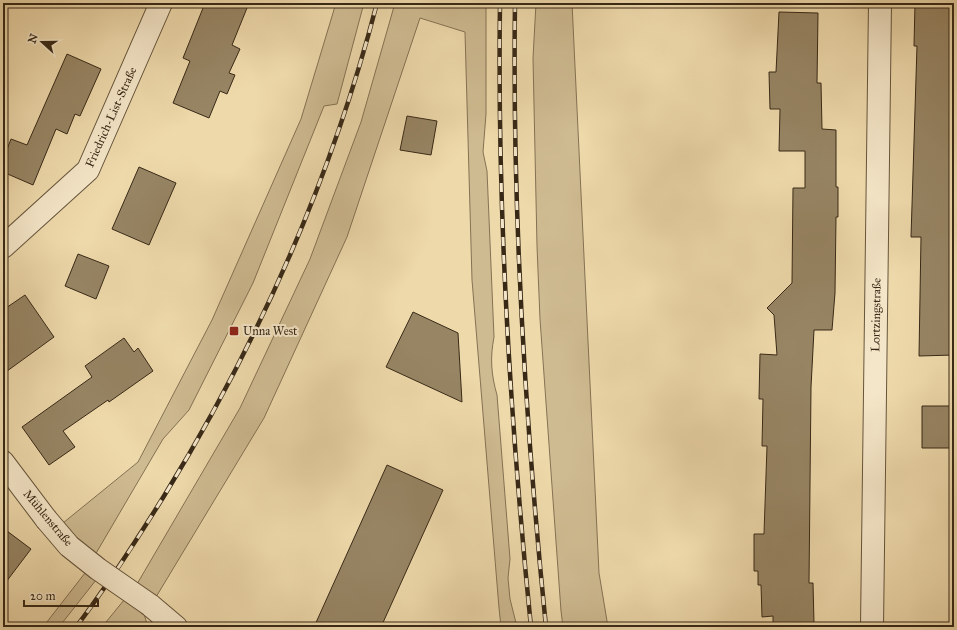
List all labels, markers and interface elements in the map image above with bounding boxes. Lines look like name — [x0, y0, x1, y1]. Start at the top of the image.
north arrow — [22, 22, 62, 62]
text: N — [25, 31, 41, 45]
street label: Friedrich-List-Straße — [83, 65, 139, 169]
street label: Lortzingstraße — [868, 278, 885, 352]
place label: Unna West — [243, 324, 298, 338]
marker: Unna West — [228, 325, 240, 337]
street label: Mühlenstraße — [20, 487, 76, 549]
scale bar — [24, 582, 98, 608]
text: 20 m — [30, 589, 56, 603]

